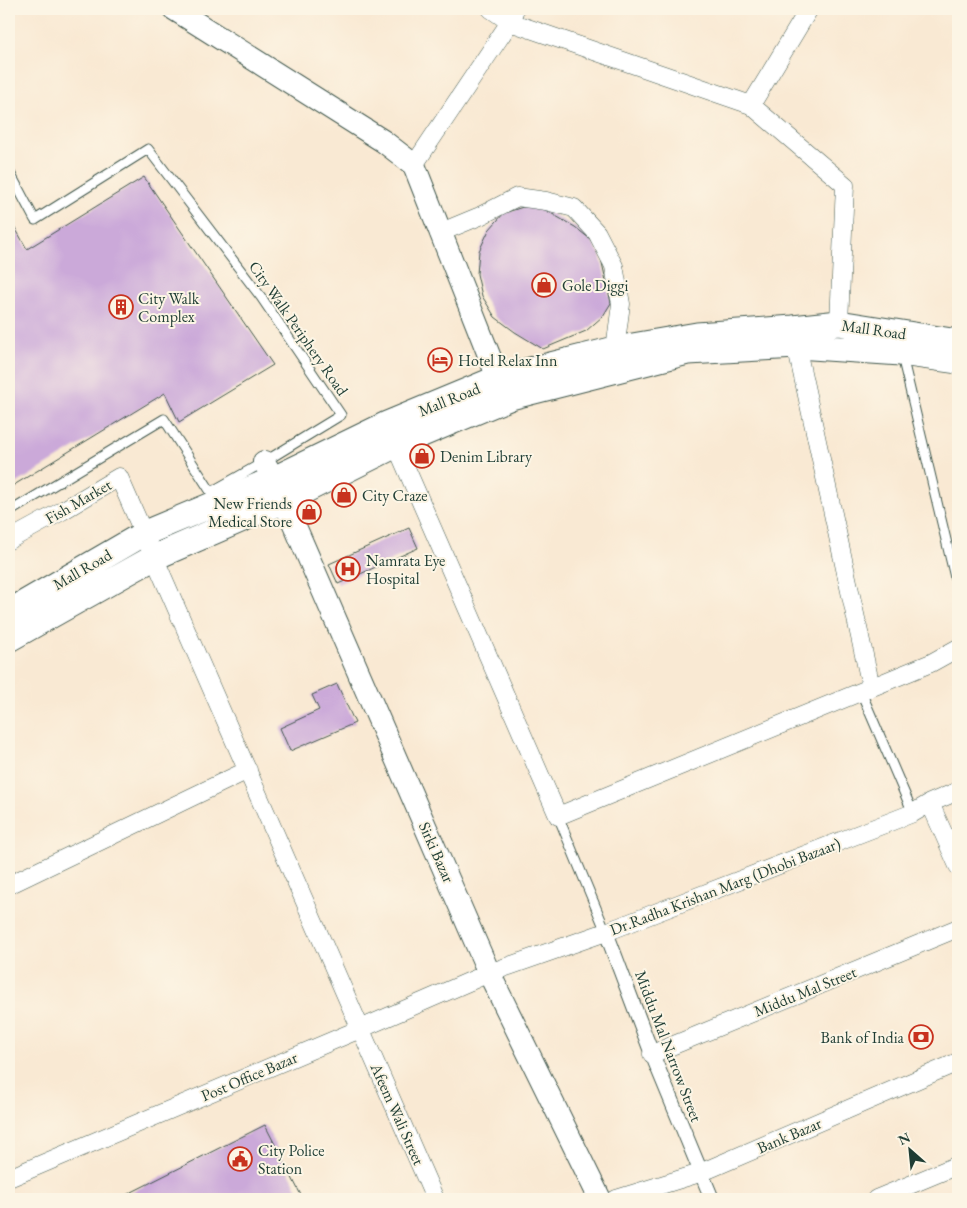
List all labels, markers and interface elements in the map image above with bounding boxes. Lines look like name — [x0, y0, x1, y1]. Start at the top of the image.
street label: City Walk Periphery Road — [244, 257, 353, 400]
shop icon: Gole Diggi — [531, 272, 557, 298]
place label: Gole Diggi — [562, 275, 629, 296]
place label: City Walk Complex — [138, 288, 200, 327]
building icon: City Walk Complex — [108, 294, 134, 320]
street label: Mall Road — [840, 315, 908, 345]
hotel icon: Hotel Relax Inn — [427, 347, 453, 373]
place label: Hotel Relax Inn — [458, 350, 558, 371]
street label: Mall Road — [415, 377, 484, 421]
shop icon: Denim Library — [409, 443, 435, 469]
place label: Denim Library — [440, 446, 533, 467]
street label: Fish Market — [41, 474, 115, 529]
shop icon: City Craze — [331, 482, 357, 508]
place label: City Craze — [362, 485, 428, 506]
place label: New Friends Medical Store — [208, 493, 292, 532]
shop icon: New Friends Medical Store — [296, 499, 322, 525]
street label: Mall Road — [49, 544, 116, 595]
place label: Namrata Eye Hospital — [366, 550, 445, 589]
hospital icon: Namrata Eye Hospital — [335, 556, 361, 582]
street label: Sirki Bazar — [414, 818, 460, 887]
street label: Dr.Radha Krishan Marg (Dhobi Bazaar) — [607, 833, 844, 940]
street label: Middu Mal Street — [751, 961, 860, 1022]
street label: Middu Mal Narrow Street — [630, 968, 707, 1125]
bank icon: Bank of India — [908, 1024, 934, 1050]
place label: Bank of India — [821, 1027, 905, 1048]
street label: Post Office Bazar — [198, 1046, 301, 1106]
street label: Afeem Wali Street — [365, 1059, 429, 1168]
street label: Bank Bazar — [754, 1112, 825, 1158]
north arrow — [884, 1126, 934, 1176]
text: N — [895, 1128, 914, 1149]
place label: City Police Station — [258, 1140, 324, 1179]
public building icon: City Police Station — [227, 1146, 253, 1172]

